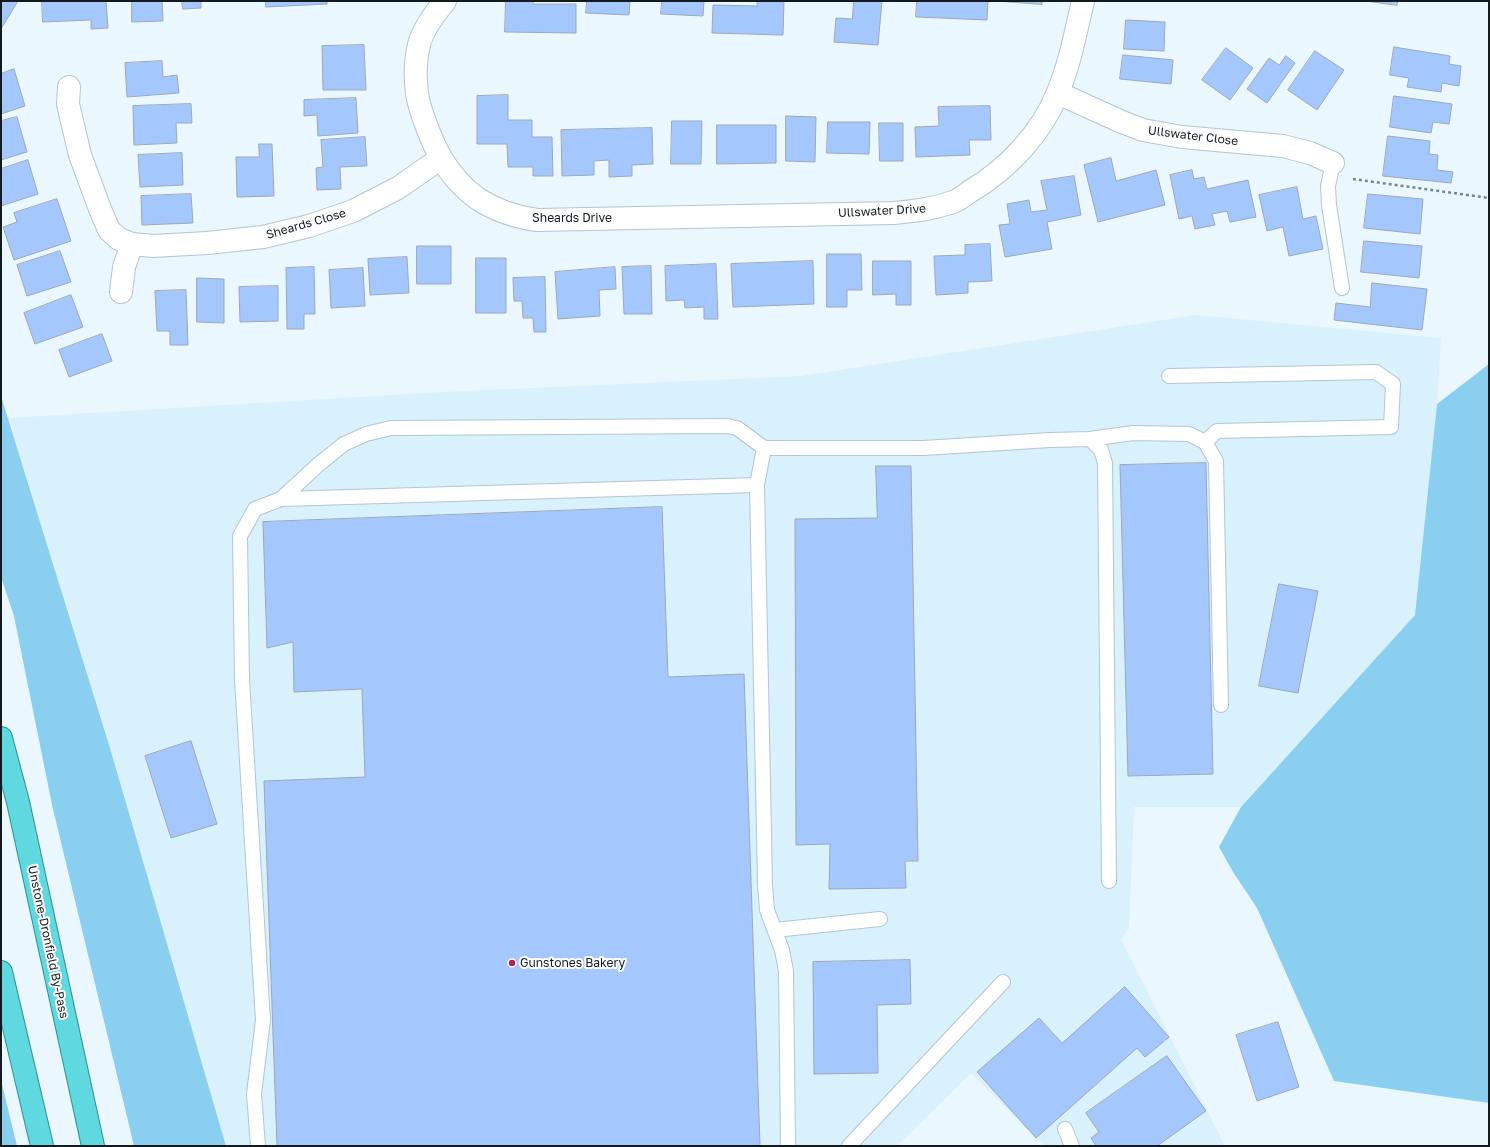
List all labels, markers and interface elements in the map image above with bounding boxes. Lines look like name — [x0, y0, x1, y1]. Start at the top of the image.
street label: Ullswater Close — [1147, 123, 1239, 149]
street label: Ullswater Drive — [838, 202, 926, 220]
street label: Sheards Close — [264, 206, 348, 242]
street label: Sheards Drive — [532, 211, 612, 225]
street label: Unstone-Dronfield By-Pass — [25, 864, 71, 1020]
place label: Gunstones Bakery — [520, 956, 625, 970]
marker: Gunstones Bakery — [507, 958, 517, 968]

